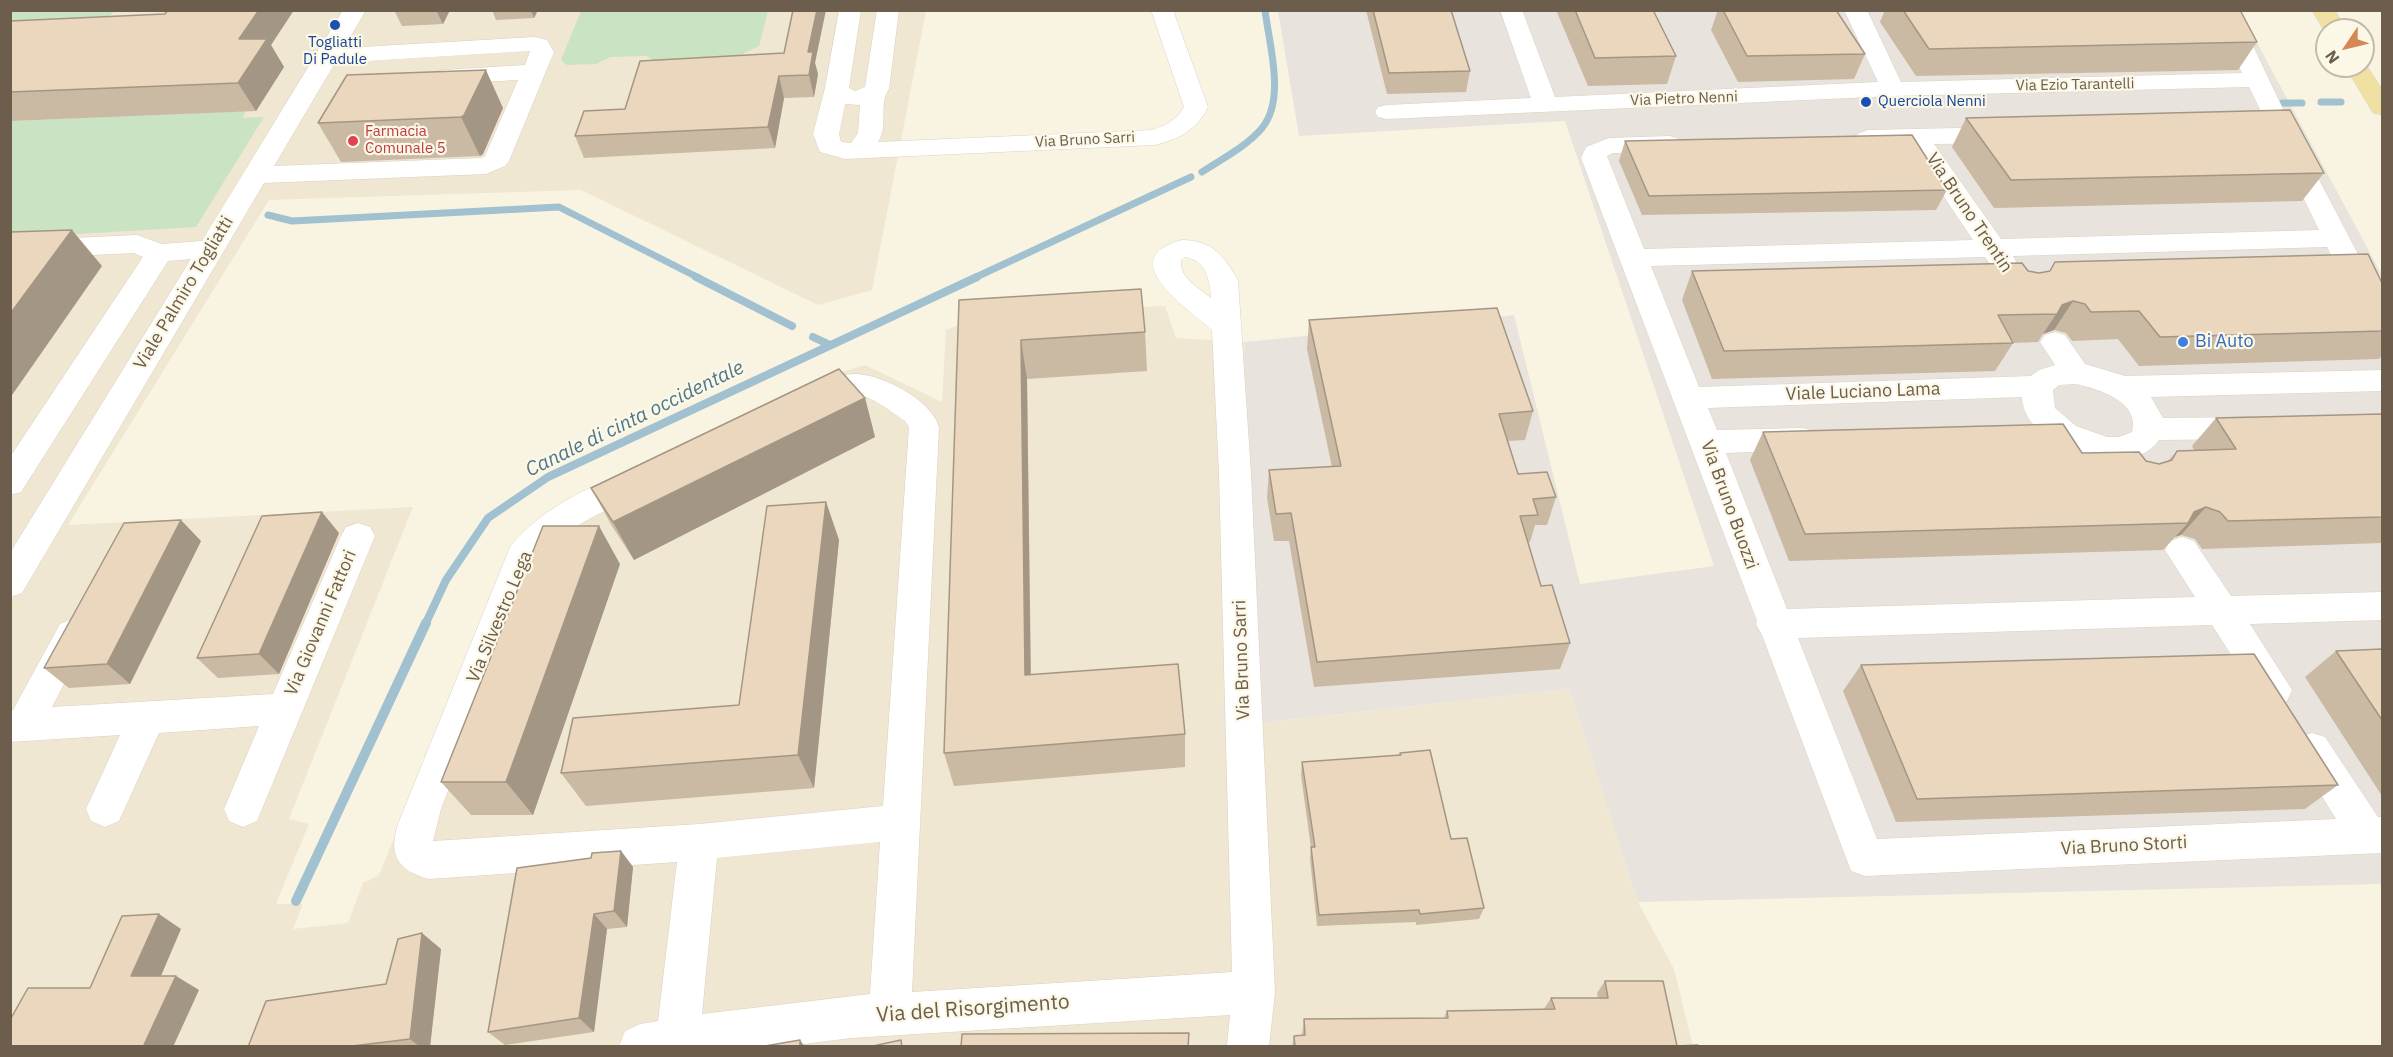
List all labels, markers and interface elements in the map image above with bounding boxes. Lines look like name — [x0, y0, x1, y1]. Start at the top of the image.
marker: Togliatti Di Padule — [328, 18, 342, 32]
north arrow — [2315, 18, 2375, 78]
place label: Togliatti Di Padule — [303, 34, 367, 69]
text: N — [2320, 47, 2343, 68]
street label: Via Ezio Tarantelli — [2016, 75, 2134, 95]
street label: Via Pietro Nenni — [1630, 88, 1738, 110]
place label: Querciola Nenni — [1878, 93, 1986, 111]
marker: Querciola Nenni — [1859, 95, 1873, 109]
place label: Farmacia Comunale 5 — [365, 123, 446, 158]
street label: Via Bruno Sarri — [1034, 128, 1136, 152]
marker: Farmacia Comunale 5 — [346, 134, 360, 148]
street label: Via Bruno Trentin — [1921, 149, 2017, 277]
street label: Viale Palmiro Togliatti — [130, 212, 238, 374]
place label: Bi Auto — [2195, 331, 2254, 353]
marker: Bi Auto — [2176, 335, 2190, 349]
water label: Canale di cinta occidentale — [522, 356, 748, 482]
street label: Viale Luciano Lama — [1785, 379, 1941, 405]
street label: Via Bruno Buozzi — [1696, 438, 1762, 572]
street label: Via Giovanni Fattori — [281, 547, 361, 699]
street label: Via Silvestro Lega — [462, 548, 538, 686]
street label: Via Bruno Sarri — [1229, 600, 1255, 720]
street label: Via Bruno Storti — [2060, 832, 2188, 860]
street label: Via del Risorgimento — [876, 990, 1070, 1028]

